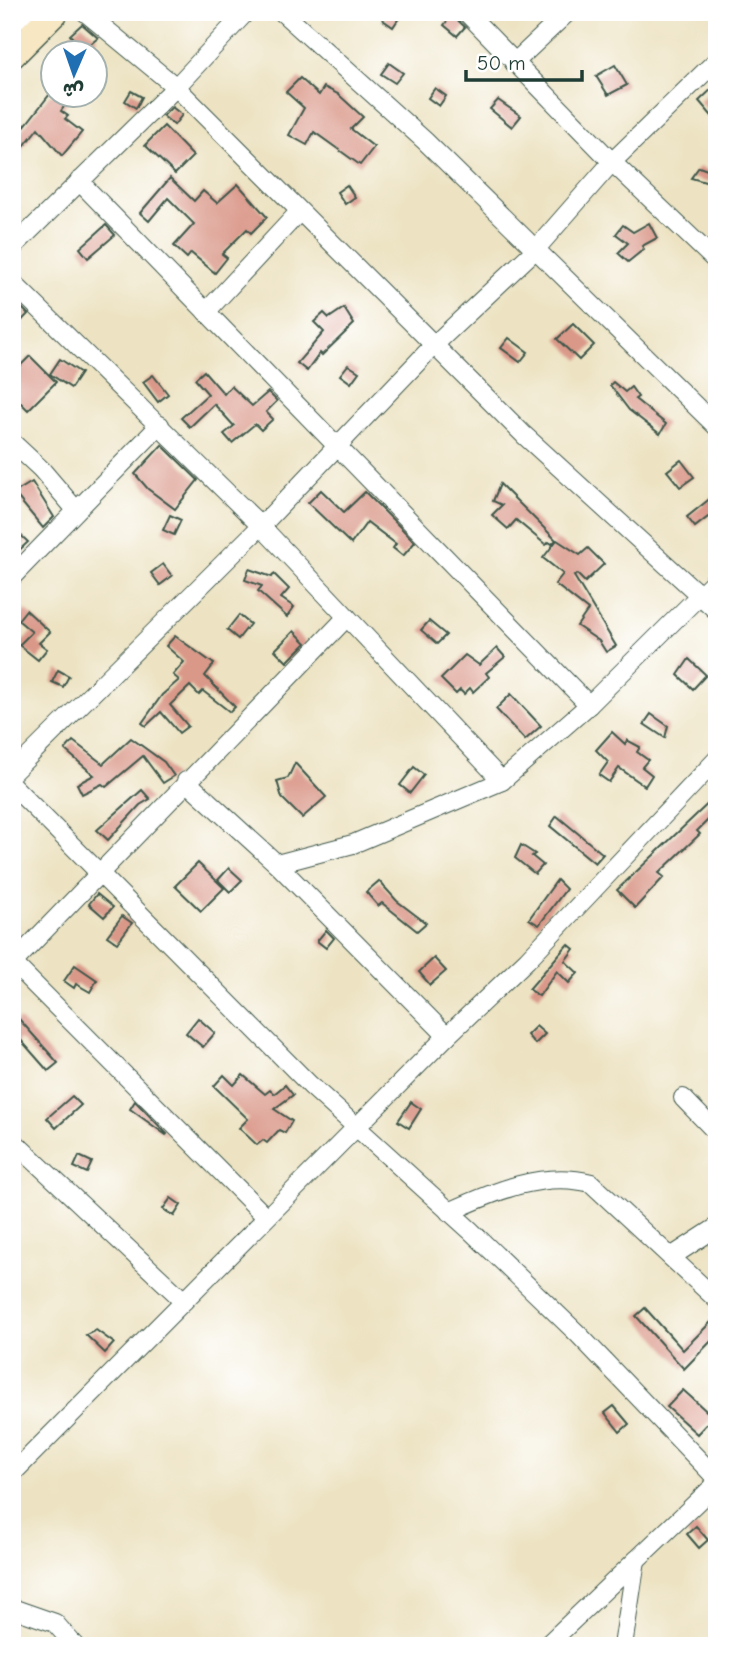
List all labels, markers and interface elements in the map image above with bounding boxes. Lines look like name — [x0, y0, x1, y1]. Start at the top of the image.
north arrow — [38, 38, 108, 108]
scale bar — [466, 38, 582, 82]
text: 50 m — [477, 51, 526, 75]
text: ش — [63, 79, 84, 101]

